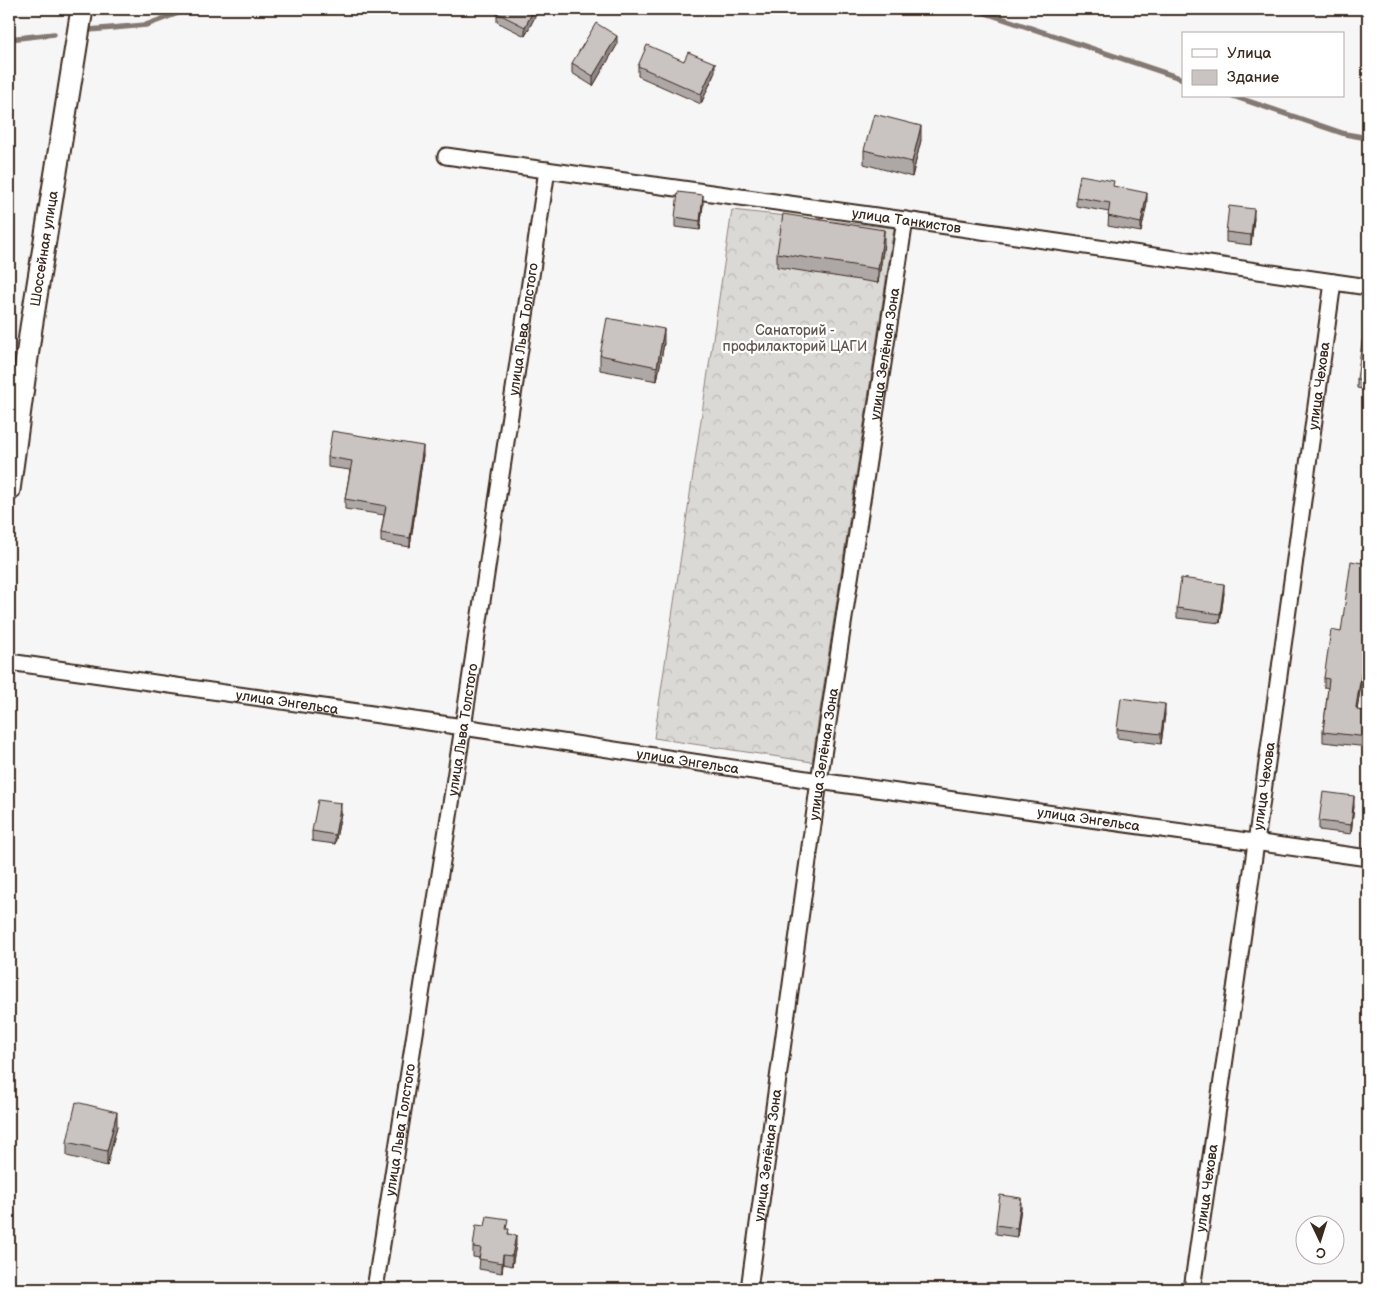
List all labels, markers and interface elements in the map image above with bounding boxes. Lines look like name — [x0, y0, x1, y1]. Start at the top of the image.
legend — [1182, 32, 1344, 98]
text: Улица — [1227, 44, 1272, 63]
text: Здание — [1227, 68, 1279, 87]
street label: Шоссейная улица — [27, 189, 62, 308]
street label: улица Танкистов — [851, 205, 963, 237]
street label: улица Льва Толстого — [505, 262, 542, 397]
street label: улица Зелёная Зона — [866, 286, 904, 421]
park label: Санаторий - профилакторий ЦАГИ — [723, 322, 867, 355]
street label: улица Чехова — [1305, 340, 1334, 431]
street label: улица Льва Толстого — [444, 662, 481, 797]
street label: улица Зелёная Зона — [806, 686, 842, 822]
street label: улица Энгельса — [235, 687, 340, 718]
street label: улица Чехова — [1250, 740, 1279, 831]
street label: улица Энгельса — [635, 745, 741, 778]
street label: улица Энгельса — [1036, 804, 1142, 835]
street label: улица Льва Толстого — [382, 1063, 419, 1197]
street label: улица Зелёная Зона — [750, 1087, 786, 1223]
street label: улица Чехова — [1192, 1142, 1222, 1233]
north arrow — [1294, 1216, 1344, 1266]
text: С — [1315, 1244, 1326, 1261]

